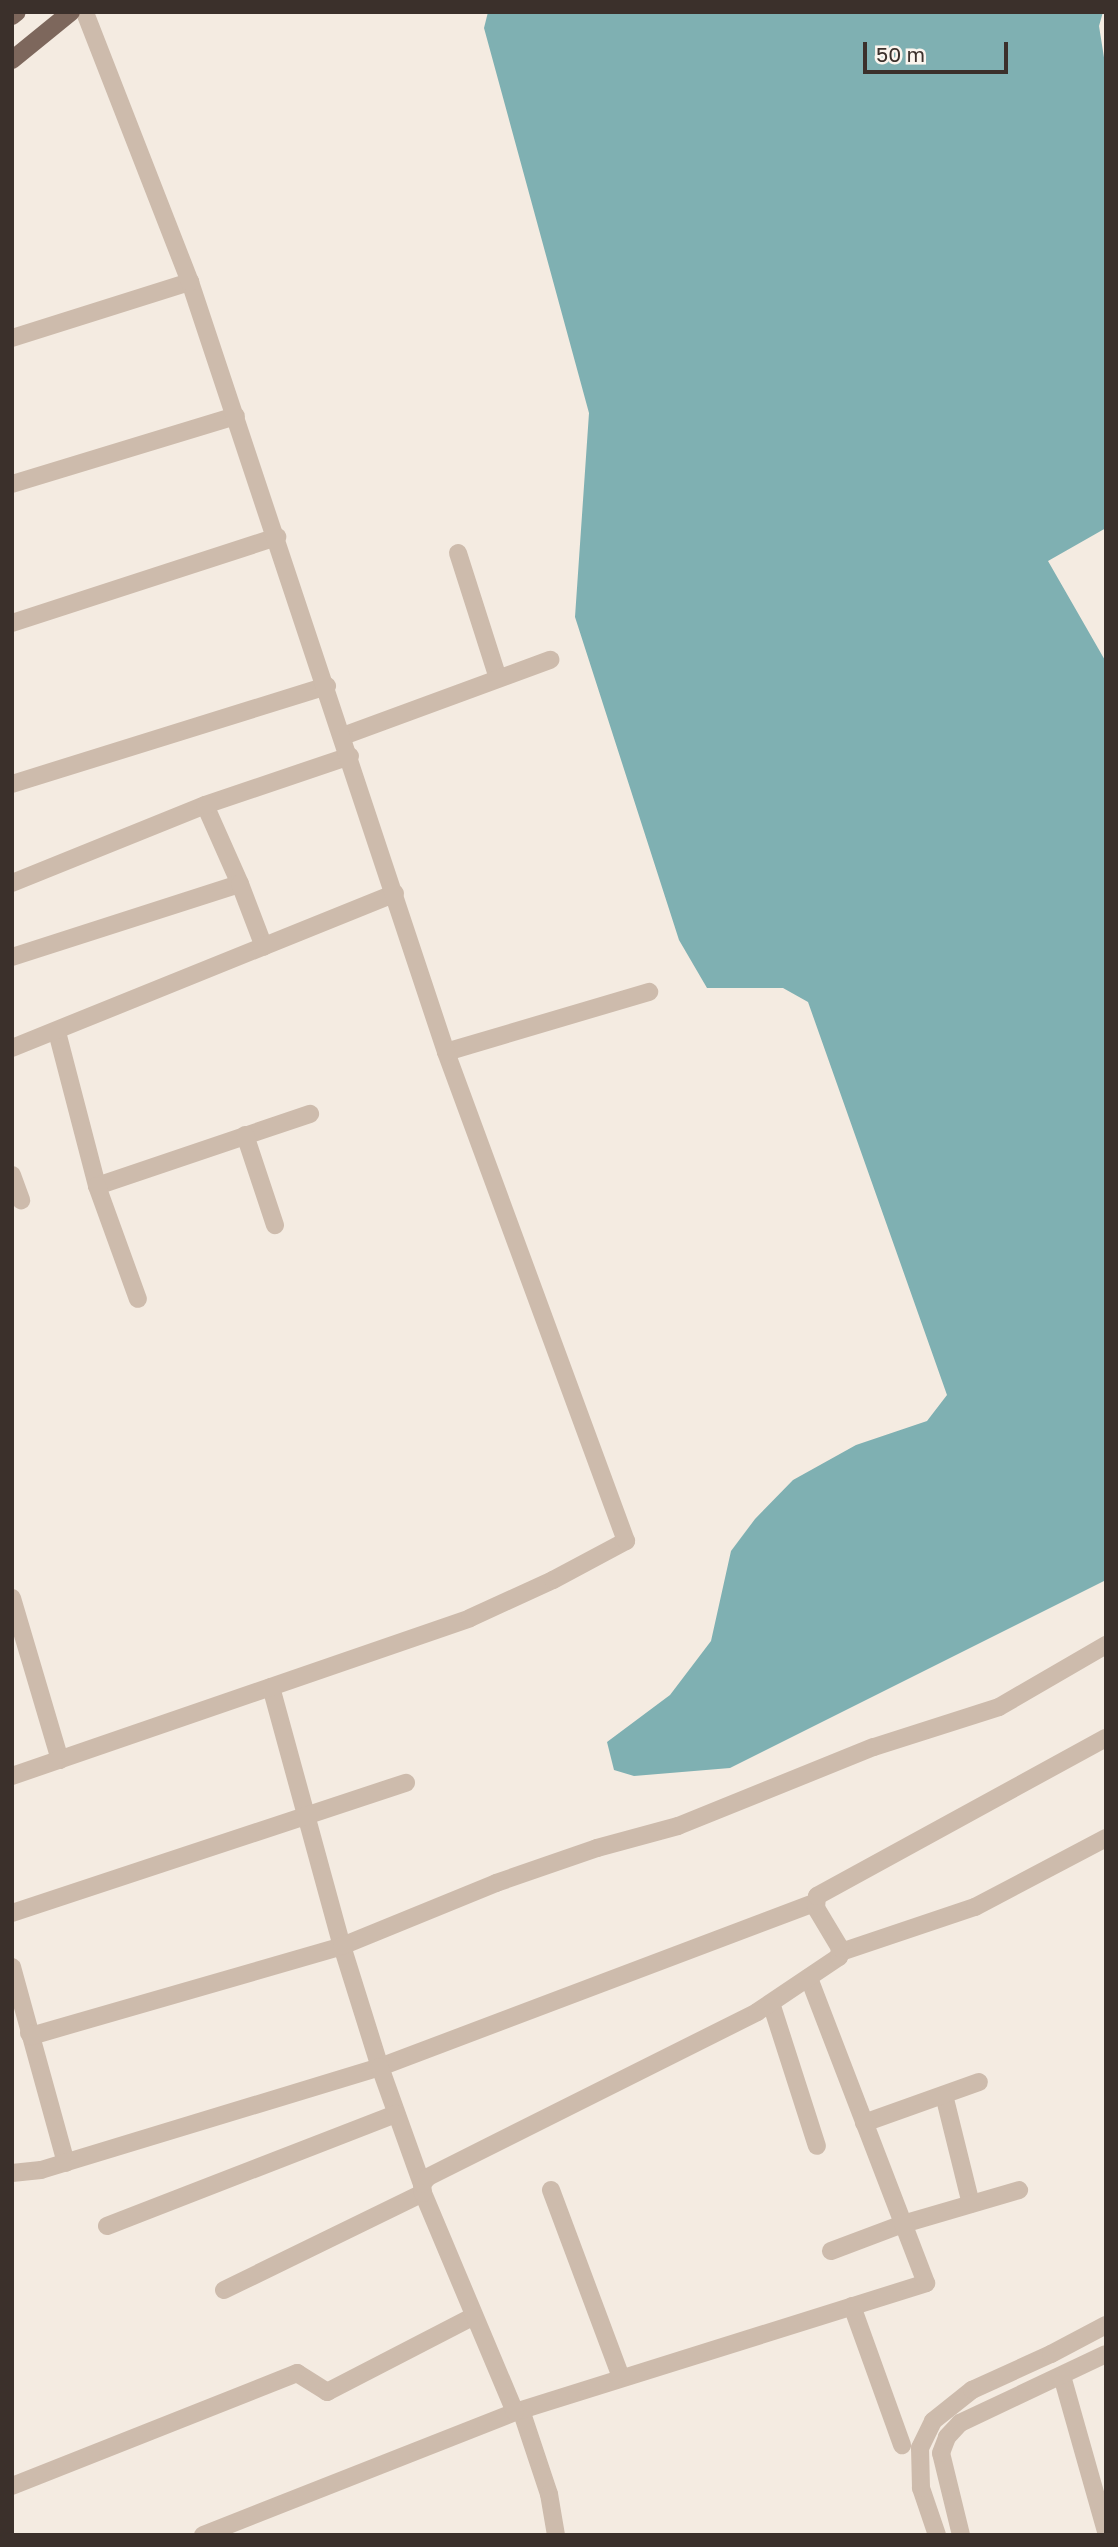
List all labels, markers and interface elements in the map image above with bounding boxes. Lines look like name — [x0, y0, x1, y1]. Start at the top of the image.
scale bar — [866, 28, 1011, 72]
text: 50 m — [876, 41, 925, 67]

